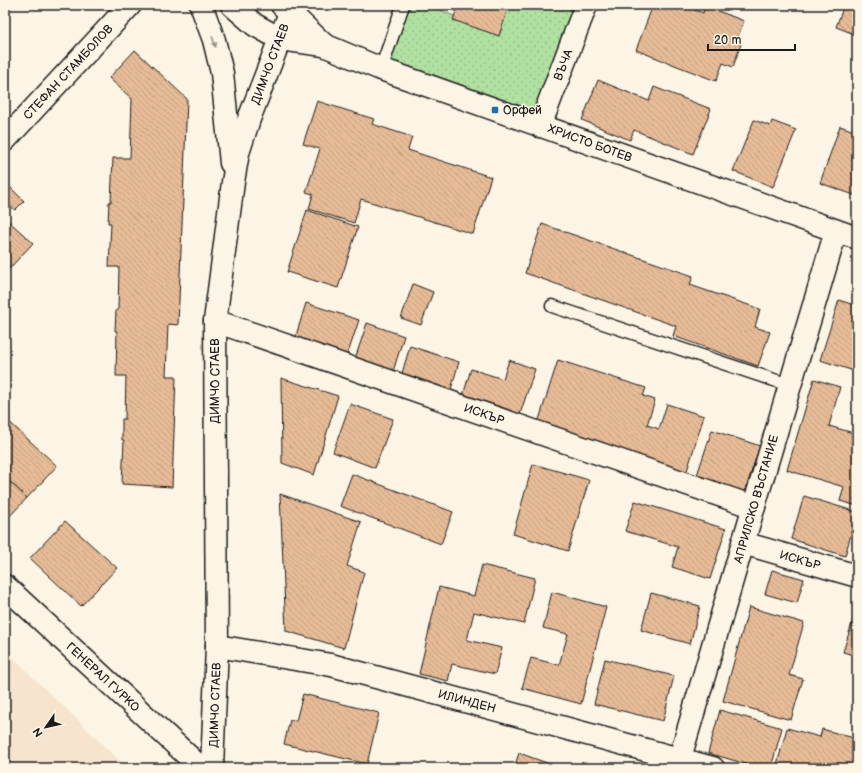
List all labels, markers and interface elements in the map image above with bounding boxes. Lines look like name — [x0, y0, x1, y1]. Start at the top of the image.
street label: СТЕФАН СТАМБОЛОВ — [20, 21, 117, 123]
street label: ДИМЧО СТАЕВ — [248, 21, 293, 107]
scale bar — [708, 26, 795, 52]
text: 20 m — [714, 33, 741, 48]
one-way arrow — [211, 36, 217, 48]
street label: ВЪЧА — [551, 47, 577, 83]
place label: Орфей — [503, 103, 542, 118]
marker: Орфей — [490, 105, 500, 115]
street label: ХРИСТО БОТЕВ — [546, 121, 634, 166]
street label: ДИМЧО СТАЕВ — [208, 338, 223, 424]
street label: ИСКЪР — [462, 401, 506, 429]
street label: АПРИЛСКО ВЪСТАНИЕ — [731, 433, 782, 566]
street label: ИСКЪР — [778, 547, 822, 574]
street label: ГЕНЕРАЛ ГУРКО — [63, 639, 143, 716]
street label: ДИМЧО СТАЕВ — [207, 662, 224, 748]
street label: ИЛИНДЕН — [436, 687, 498, 716]
north arrow — [26, 707, 66, 747]
text: N — [30, 725, 46, 739]

